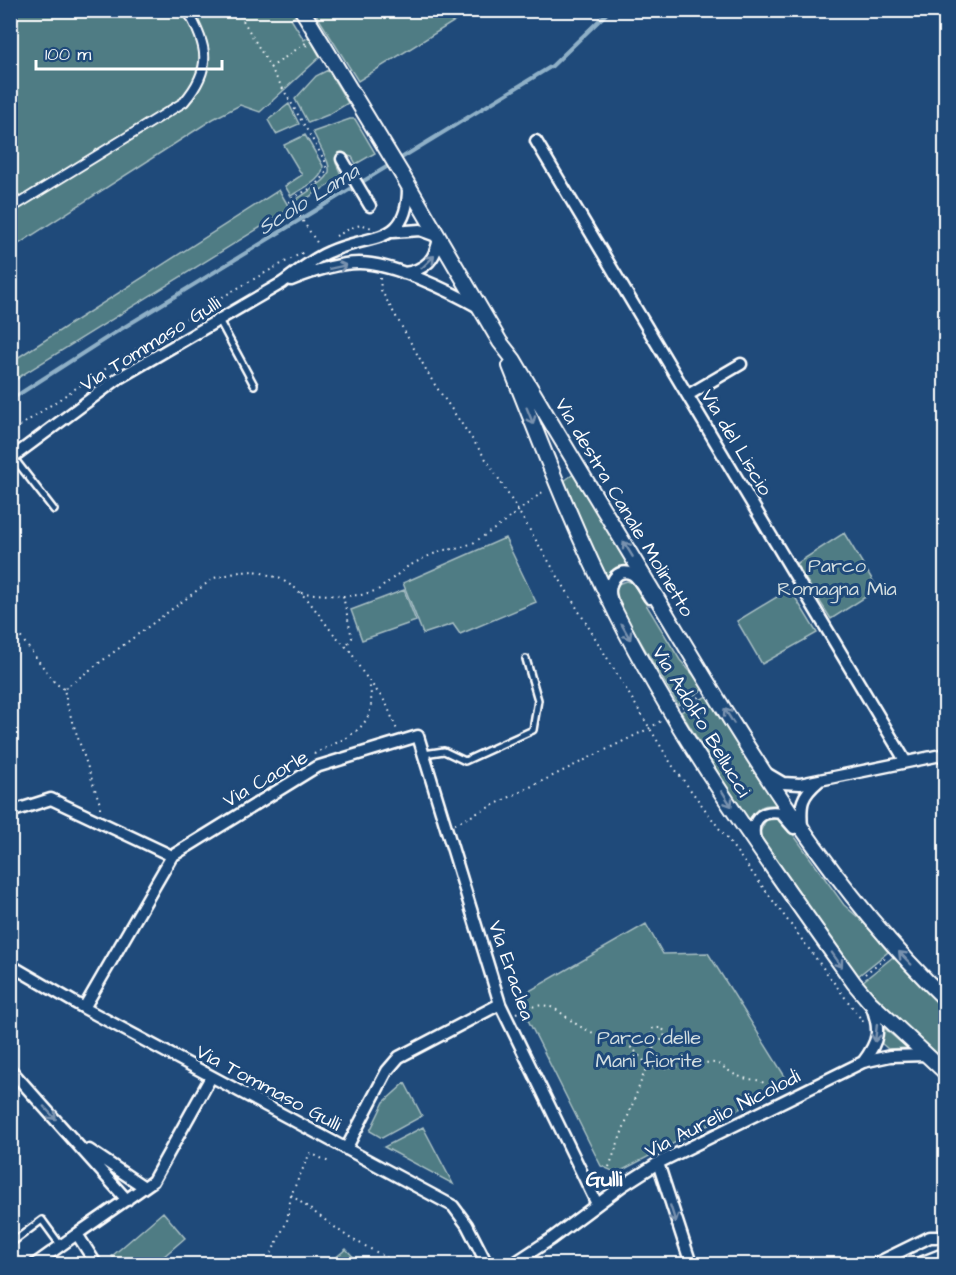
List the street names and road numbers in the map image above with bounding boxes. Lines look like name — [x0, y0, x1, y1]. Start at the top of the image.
street label: Via Tommaso Gulli — [75, 289, 226, 398]
street label: Via del Liscio — [693, 384, 779, 501]
street label: Via destra Canale Molinetto — [548, 393, 701, 622]
street label: Via Adolfo Bellucci — [645, 641, 757, 803]
street label: Via Caorle — [218, 743, 314, 815]
street label: Via Eraclea — [481, 917, 541, 1024]
street label: Via Tommaso Gulli — [191, 1038, 346, 1138]
street label: Via Aurelio Nicolodi — [640, 1063, 805, 1165]

